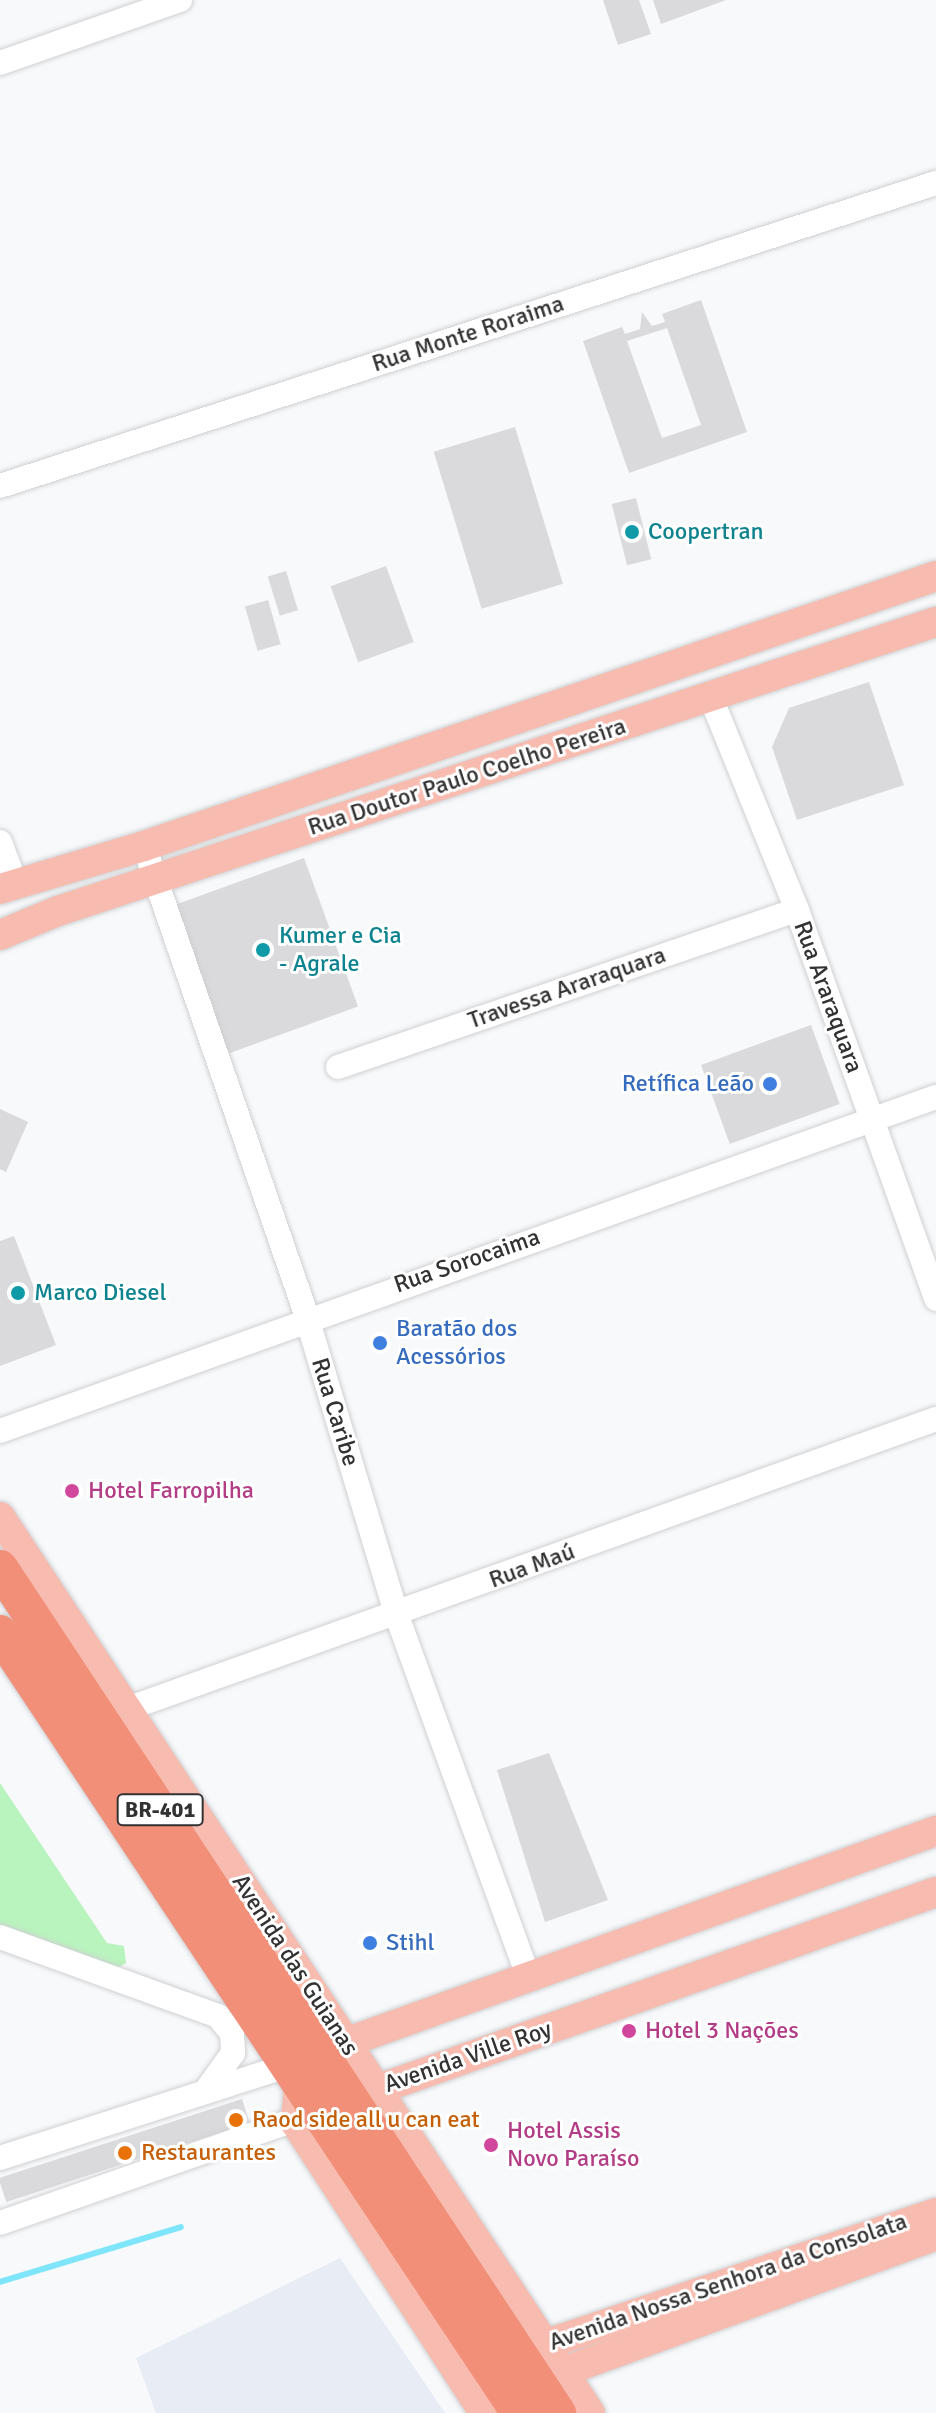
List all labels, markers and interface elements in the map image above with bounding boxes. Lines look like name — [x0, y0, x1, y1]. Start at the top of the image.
street label: Rua Monte Roraima — [368, 289, 568, 379]
place label: Coopertran — [648, 518, 764, 546]
marker: Coopertran — [623, 523, 641, 541]
street label: Rua Doutor Paulo Coelho Pereira — [304, 712, 630, 842]
street label: Rua Araraquara — [787, 917, 869, 1077]
place label: Kumer e Cia - Agrale — [279, 922, 402, 978]
marker: Kumer e Cia - Agrale — [254, 941, 272, 959]
street label: Travessa Araraquara — [464, 941, 670, 1035]
place label: Retífica Leão — [622, 1070, 754, 1098]
marker: Retífica Leão — [761, 1075, 779, 1093]
street label: Rua Sorocaima — [390, 1223, 544, 1299]
place label: Marco Diesel — [34, 1279, 166, 1307]
marker: Marco Diesel — [9, 1284, 27, 1302]
place label: Baratão dos Acessórios — [396, 1315, 517, 1371]
marker: Baratão dos Acessórios — [371, 1334, 389, 1352]
street label: Rua Caribe — [305, 1355, 365, 1469]
place label: Hotel Farropilha — [88, 1477, 254, 1505]
marker: Hotel Farropilha — [63, 1482, 81, 1500]
street label: Rua Maú — [485, 1537, 579, 1595]
road number: BR-401 — [116, 1792, 204, 1828]
street label: Avenida das Guianas — [226, 1869, 364, 2061]
place label: Stihl — [386, 1929, 435, 1957]
marker: Stihl — [361, 1934, 379, 1952]
street label: Avenida Ville Roy — [380, 2015, 556, 2099]
place label: Hotel 3 Nações — [645, 2017, 799, 2045]
marker: Hotel 3 Nações — [620, 2022, 638, 2040]
place label: Raod side all u can eat — [252, 2106, 480, 2134]
marker: Raod side all u can eat — [227, 2111, 245, 2129]
place label: Hotel Assis Novo Paraíso — [507, 2117, 640, 2173]
marker: Hotel Assis Novo Paraíso — [482, 2136, 500, 2154]
place label: Restaurantes — [141, 2139, 276, 2167]
marker: Restaurantes — [116, 2144, 134, 2162]
street label: Avenida Nossa Senhora da Consolata — [545, 2207, 911, 2357]

